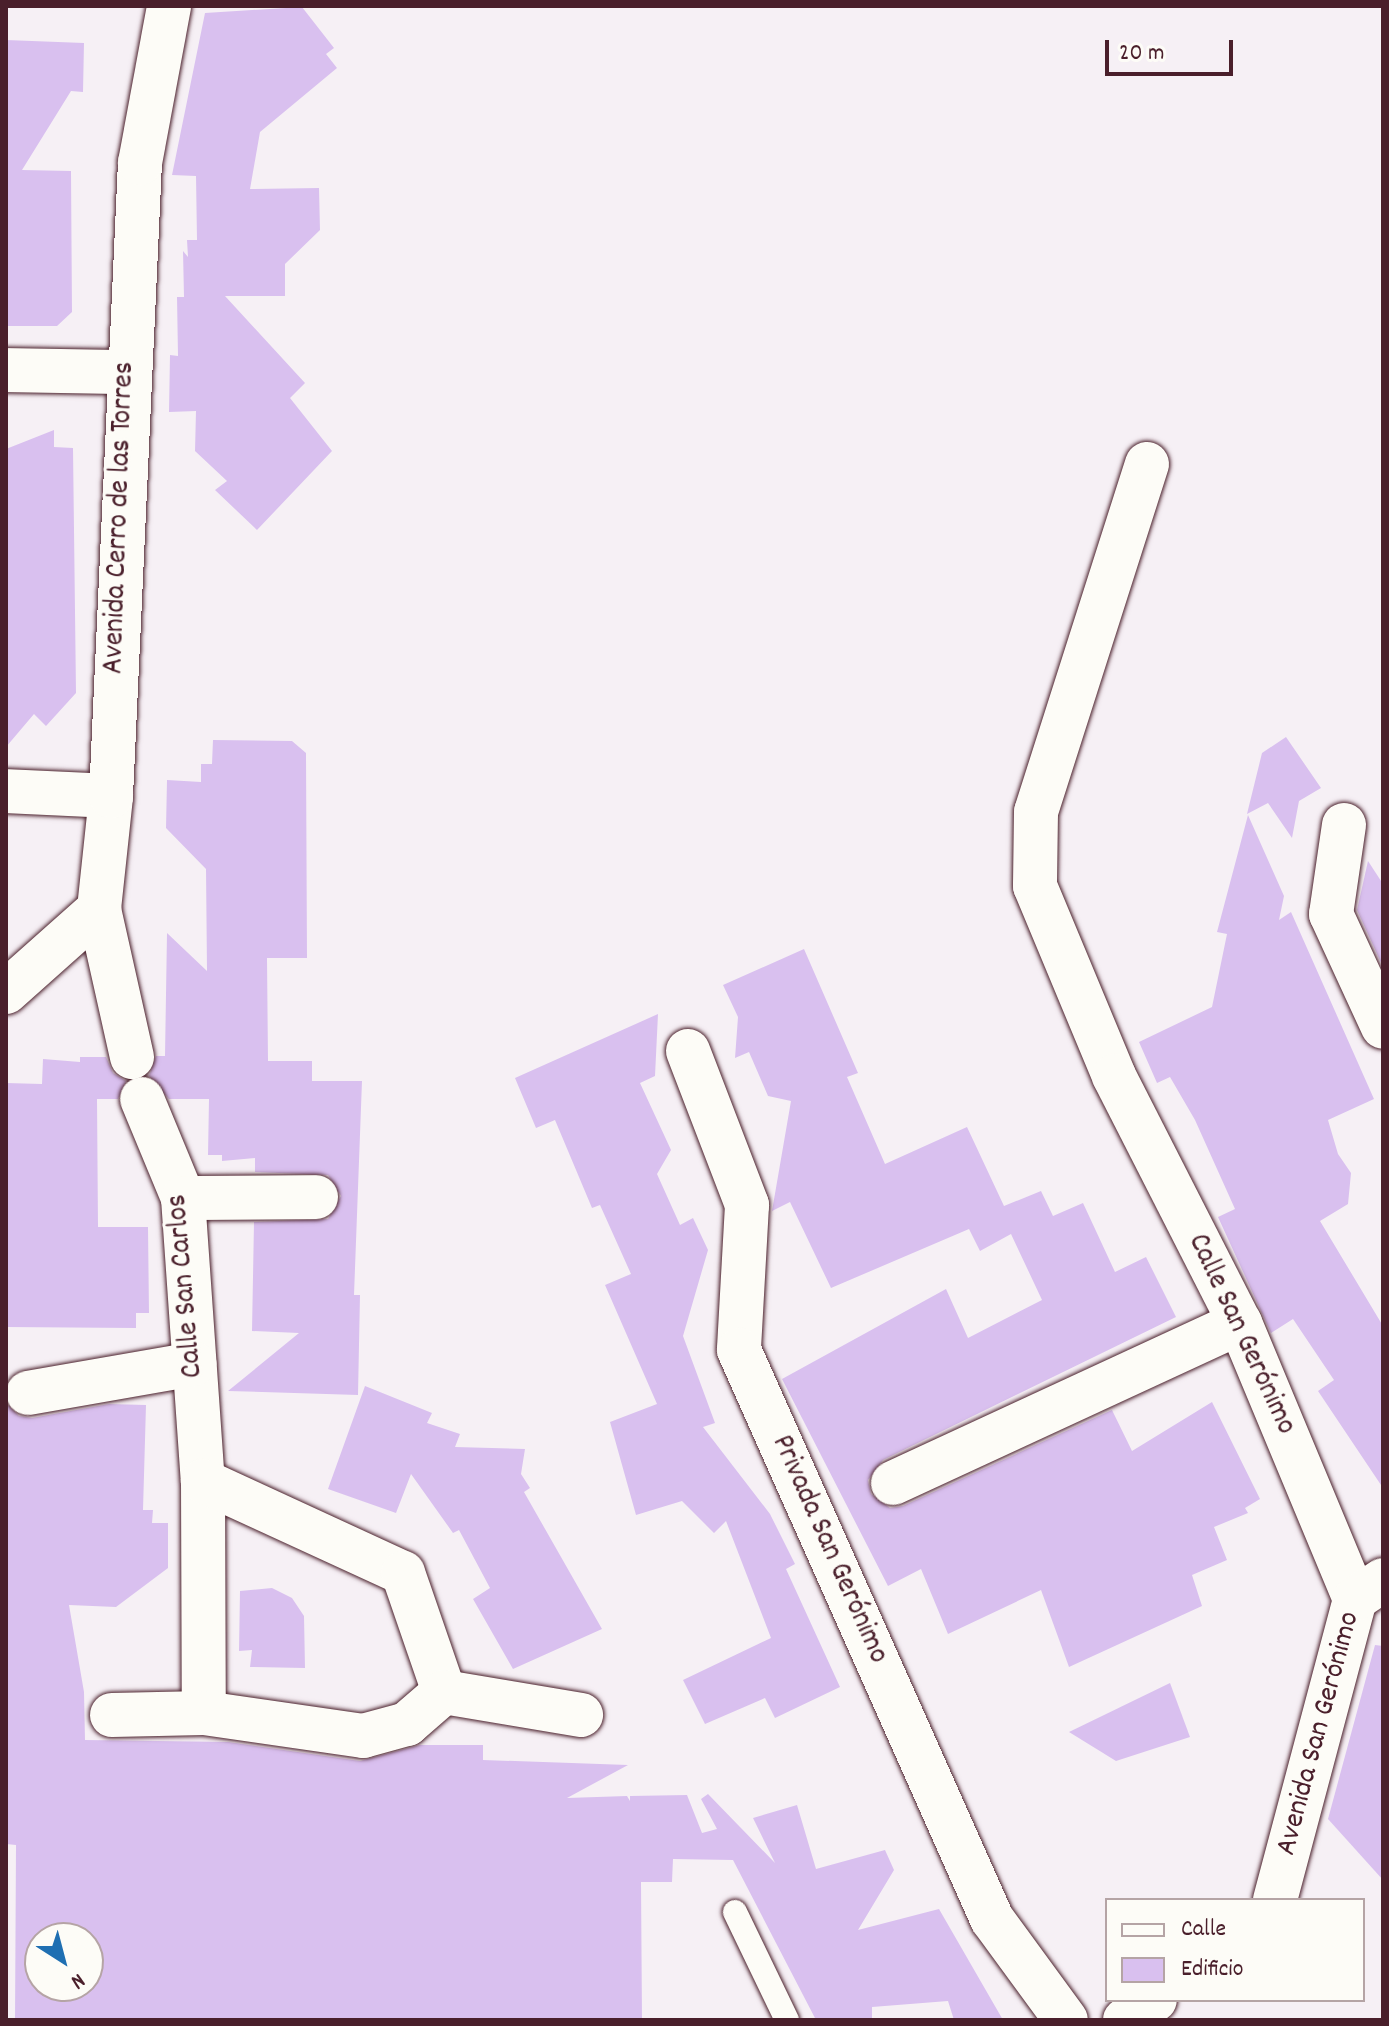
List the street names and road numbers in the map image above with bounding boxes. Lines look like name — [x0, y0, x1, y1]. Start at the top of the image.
street label: Avenida Cerro de las Torres — [98, 361, 144, 675]
street label: Calle San Carlos — [161, 1193, 213, 1379]
street label: Calle San Gerónimo — [1178, 1229, 1302, 1441]
street label: Privada San Gerónimo — [762, 1430, 894, 1670]
street label: Avenida San Gerónimo — [1270, 1608, 1370, 1860]

